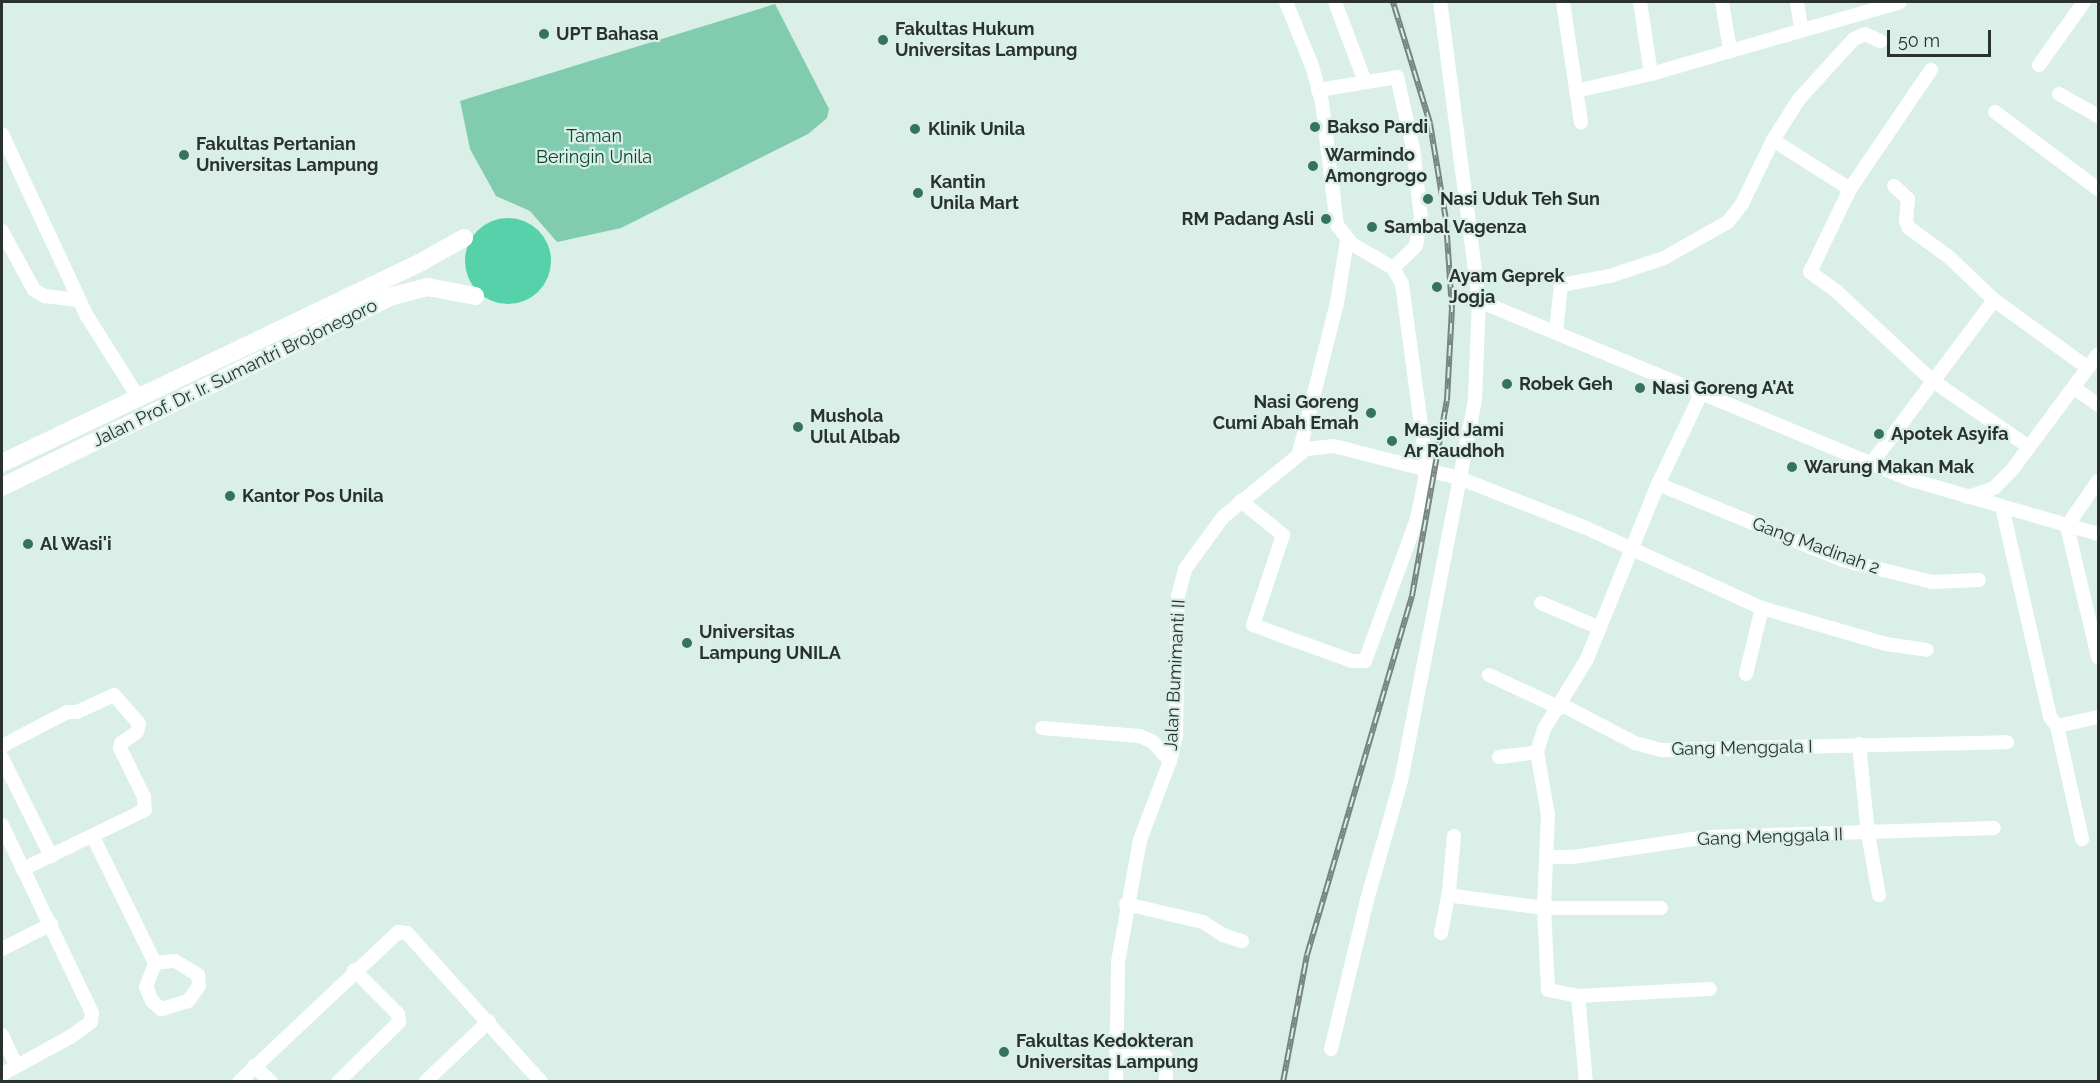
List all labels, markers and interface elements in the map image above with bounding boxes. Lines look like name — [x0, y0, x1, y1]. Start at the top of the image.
scale bar — [1890, 18, 1994, 56]
place label: Fakultas Hukum Universitas Lampung — [895, 19, 1077, 62]
place label: UPT Bahasa — [556, 23, 659, 45]
marker: UPT Bahasa — [537, 27, 551, 41]
text: 50 m — [1898, 30, 1940, 51]
marker: Fakultas Hukum Universitas Lampung — [876, 33, 890, 47]
place label: Bakso Pardi — [1327, 116, 1428, 138]
place label: Klinik Unila — [928, 118, 1025, 140]
marker: Klinik Unila — [906, 120, 924, 138]
marker: Bakso Pardi — [1308, 120, 1322, 134]
park label: Taman Beringin Unila — [536, 126, 652, 168]
place label: Fakultas Pertanian Universitas Lampung — [196, 134, 378, 176]
place label: Warmindo Amongrogo — [1325, 145, 1427, 188]
marker: Fakultas Pertanian Universitas Lampung — [177, 148, 191, 162]
marker: Warmindo Amongrogo — [1306, 159, 1320, 173]
place label: Kantin Unila Mart — [930, 172, 1019, 214]
marker: Kantin Unila Mart — [911, 186, 925, 200]
place label: Nasi Uduk Teh Sun — [1440, 188, 1600, 210]
marker: Nasi Uduk Teh Sun — [1421, 192, 1435, 206]
place label: RM Padang Asli — [1181, 208, 1314, 230]
marker: RM Padang Asli — [1319, 212, 1333, 226]
place label: Sambal Vagenza — [1384, 216, 1528, 238]
marker: Sambal Vagenza — [1365, 220, 1379, 234]
place label: Ayam Geprek Jogja — [1449, 266, 1564, 308]
marker: Ayam Geprek Jogja — [1430, 280, 1444, 294]
street label: Jalan Prof. Dr. Ir. Sumantri Brojonegoro — [89, 294, 381, 452]
place label: Robek Geh — [1519, 373, 1613, 395]
marker: Robek Geh — [1500, 377, 1514, 391]
place label: Nasi Goreng A'At — [1652, 377, 1795, 399]
marker: Nasi Goreng A'At — [1633, 381, 1647, 395]
place label: Nasi Goreng Cumi Abah Emah — [1212, 392, 1359, 434]
place label: Mushola Ulul Albab — [810, 406, 901, 448]
marker: Nasi Goreng Cumi Abah Emah — [1364, 406, 1378, 420]
marker: Mushola Ulul Albab — [791, 420, 805, 434]
place label: Masjid Jami Ar Raudhoh — [1404, 420, 1505, 462]
place label: Apotek Asyifa — [1891, 423, 2009, 445]
marker: Apotek Asyifa — [1872, 427, 1886, 441]
marker: Masjid Jami Ar Raudhoh — [1385, 434, 1399, 448]
place label: Warung Makan Mak — [1804, 456, 1974, 478]
marker: Warung Makan Mak — [1785, 460, 1799, 474]
place label: Kantor Pos Unila — [242, 485, 384, 507]
marker: Kantor Pos Unila — [223, 489, 237, 503]
street label: Gang Madinah 2 — [1749, 513, 1883, 579]
place label: Al Wasi'i — [40, 533, 113, 555]
marker: Al Wasi'i — [21, 537, 35, 551]
street label: Jalan Bumimanti II — [1160, 599, 1190, 751]
place label: Universitas Lampung UNILA — [699, 622, 841, 664]
marker: Universitas Lampung UNILA — [680, 636, 694, 650]
street label: Gang Menggala I — [1671, 736, 1813, 760]
street label: Gang Menggala II — [1697, 824, 1843, 850]
place label: Fakultas Kedokteran Universitas Lampung — [1016, 1031, 1198, 1074]
marker: Fakultas Kedokteran Universitas Lampung — [997, 1045, 1011, 1059]

